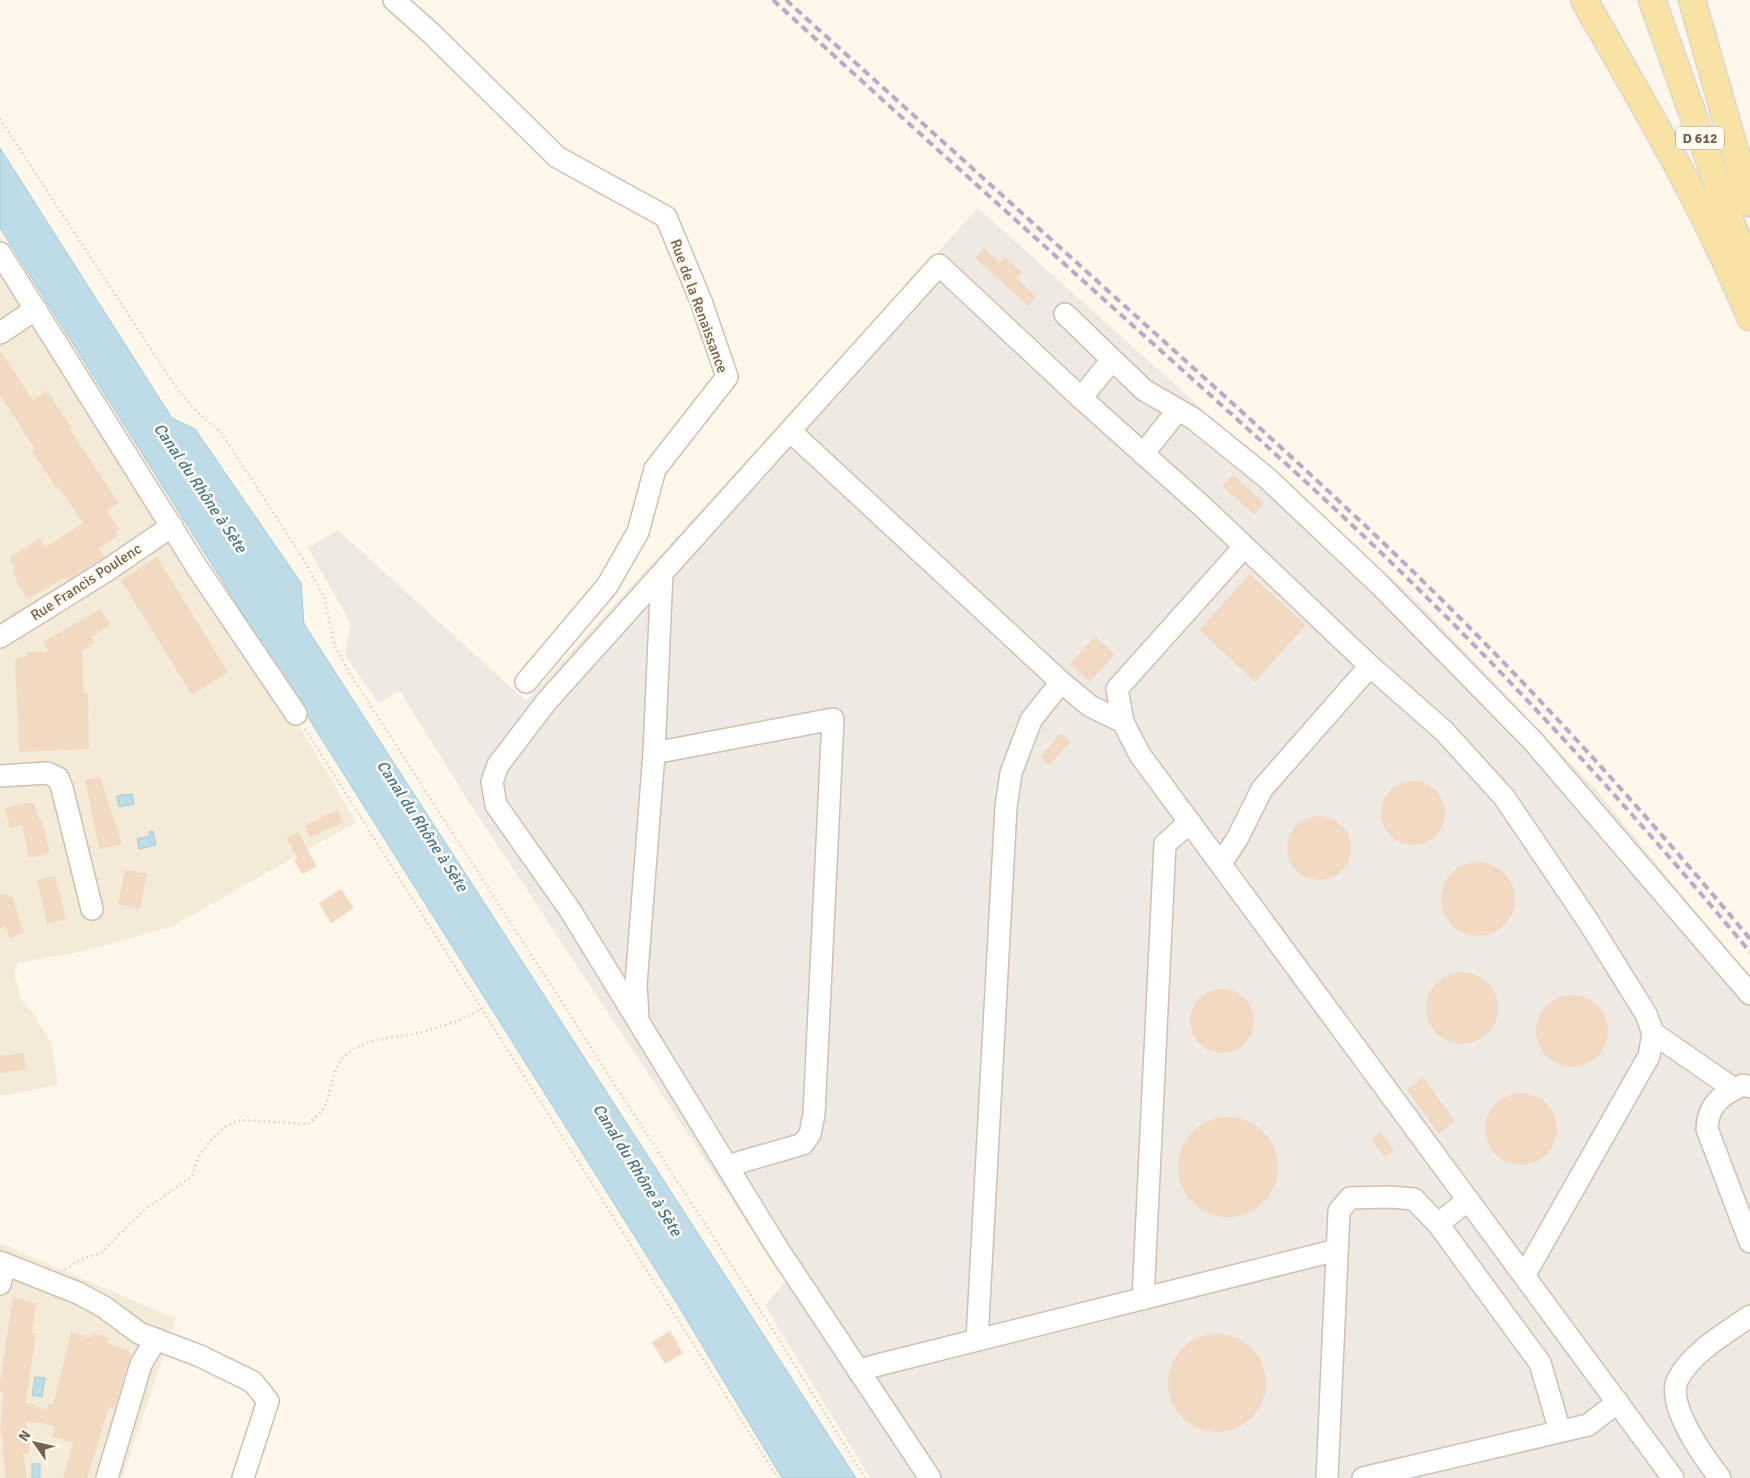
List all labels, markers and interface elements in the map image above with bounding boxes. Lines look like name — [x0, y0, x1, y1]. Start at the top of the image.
road number: D 612 — [1676, 126, 1724, 150]
street label: Rue de la Renaissance — [666, 237, 732, 375]
water label: Canal du Rhône à Sète — [149, 419, 251, 558]
street label: Rue Francis Poulenc — [27, 539, 145, 625]
water label: Canal du Rhône à Sète — [372, 757, 472, 896]
water label: Canal du Rhône à Sète — [588, 1100, 686, 1241]
north arrow — [10, 1418, 60, 1468]
text: N — [15, 1427, 34, 1445]

